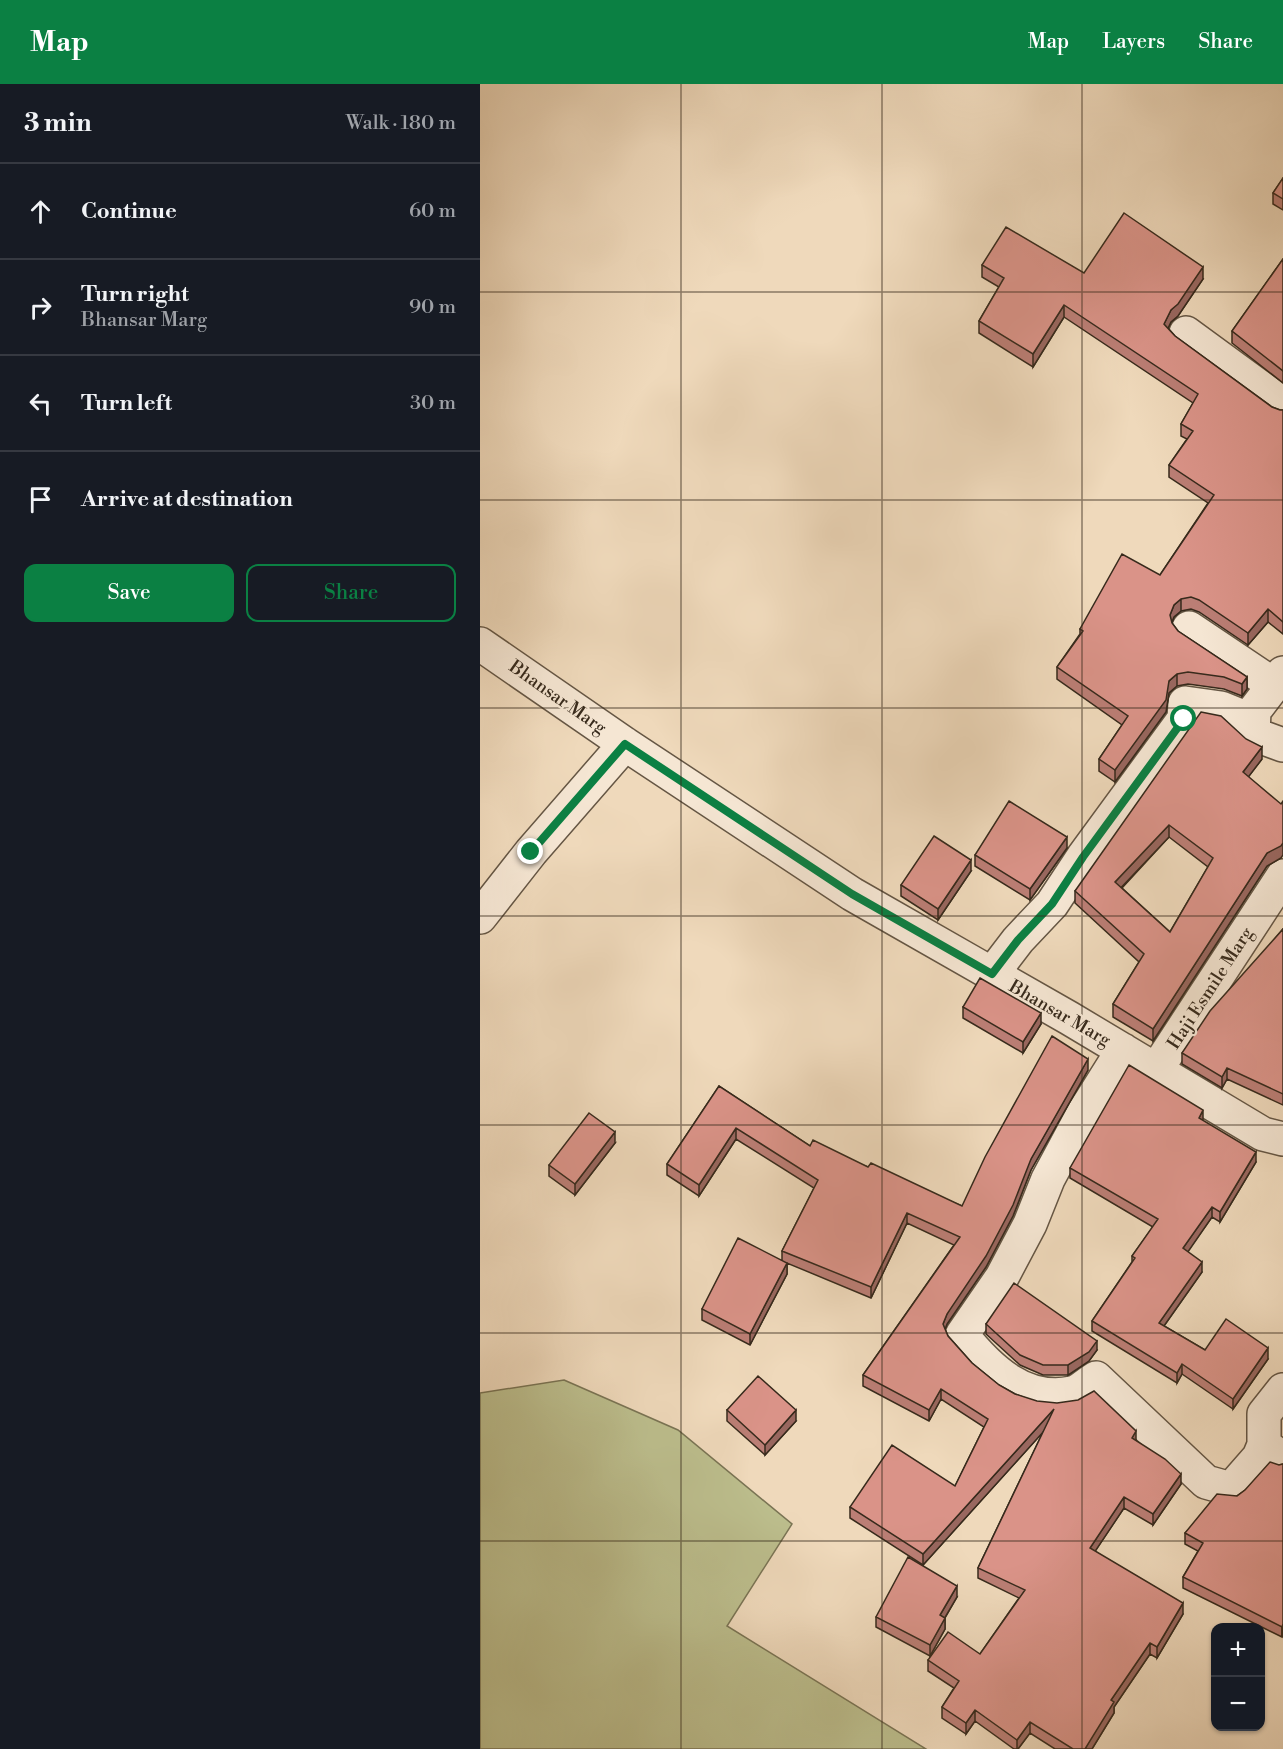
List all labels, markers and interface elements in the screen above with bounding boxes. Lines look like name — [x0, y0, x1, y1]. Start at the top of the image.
text: Map — [30, 25, 89, 60]
text: Map — [1028, 29, 1069, 55]
text: Layers — [1102, 29, 1165, 55]
text: Share — [1198, 29, 1253, 55]
text: 3 min — [24, 107, 92, 139]
text: Walk · 180 m — [346, 111, 456, 136]
icon: ahead — [24, 195, 57, 228]
text: Continue — [81, 198, 177, 225]
text: 60 m — [409, 199, 456, 224]
text: Turn right — [81, 281, 189, 308]
icon: right — [24, 291, 57, 324]
text: 90 m — [409, 295, 456, 320]
text: Bhansar Marg — [81, 308, 207, 333]
icon: left — [24, 387, 57, 420]
text: Turn left — [81, 390, 172, 417]
text: 30 m — [410, 391, 456, 416]
icon: arrive — [24, 483, 57, 516]
text: Arrive at destination — [81, 486, 293, 513]
button: Save — [24, 564, 234, 622]
button: Share — [246, 564, 456, 622]
street label: Bhansar Marg — [504, 655, 611, 740]
route start — [1170, 705, 1196, 731]
route end — [517, 838, 543, 864]
street label: Haji Esmile Marg — [1162, 922, 1259, 1054]
street label: Bhansar Marg — [1004, 975, 1115, 1052]
map controls — [1211, 1623, 1265, 1731]
button: + — [1211, 1623, 1265, 1677]
button: − — [1211, 1677, 1265, 1731]

